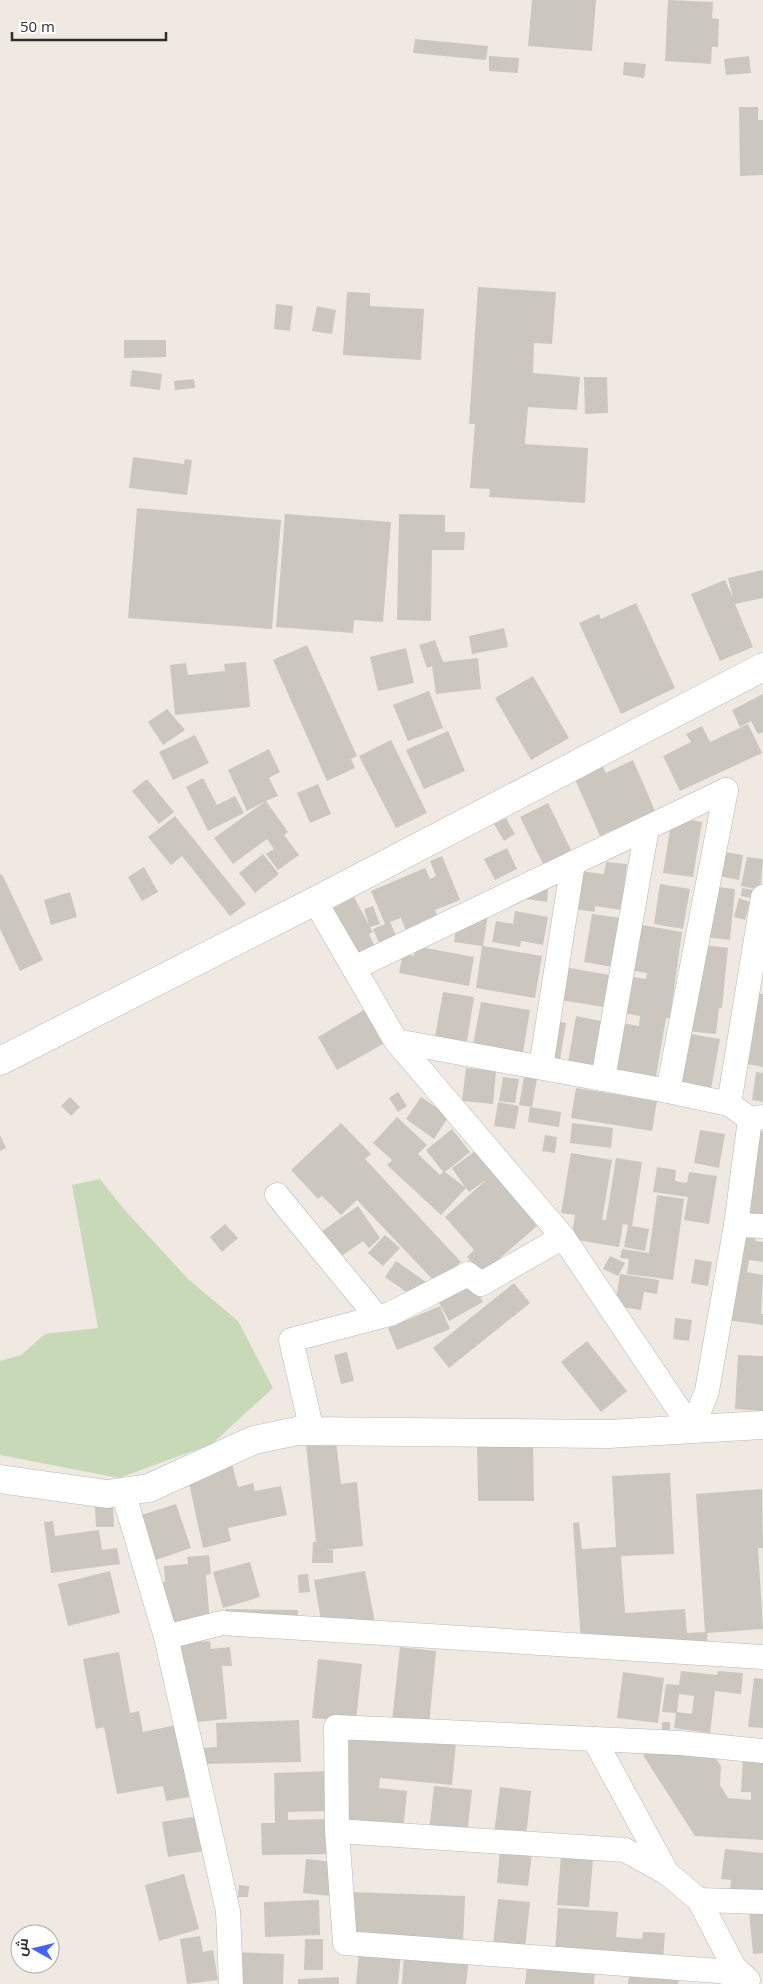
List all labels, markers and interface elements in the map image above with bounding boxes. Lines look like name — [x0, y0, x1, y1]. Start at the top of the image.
scale bar — [12, 10, 166, 42]
text: 50 m — [20, 16, 55, 36]
north arrow — [10, 1924, 60, 1974]
text: ش — [11, 1937, 32, 1957]

